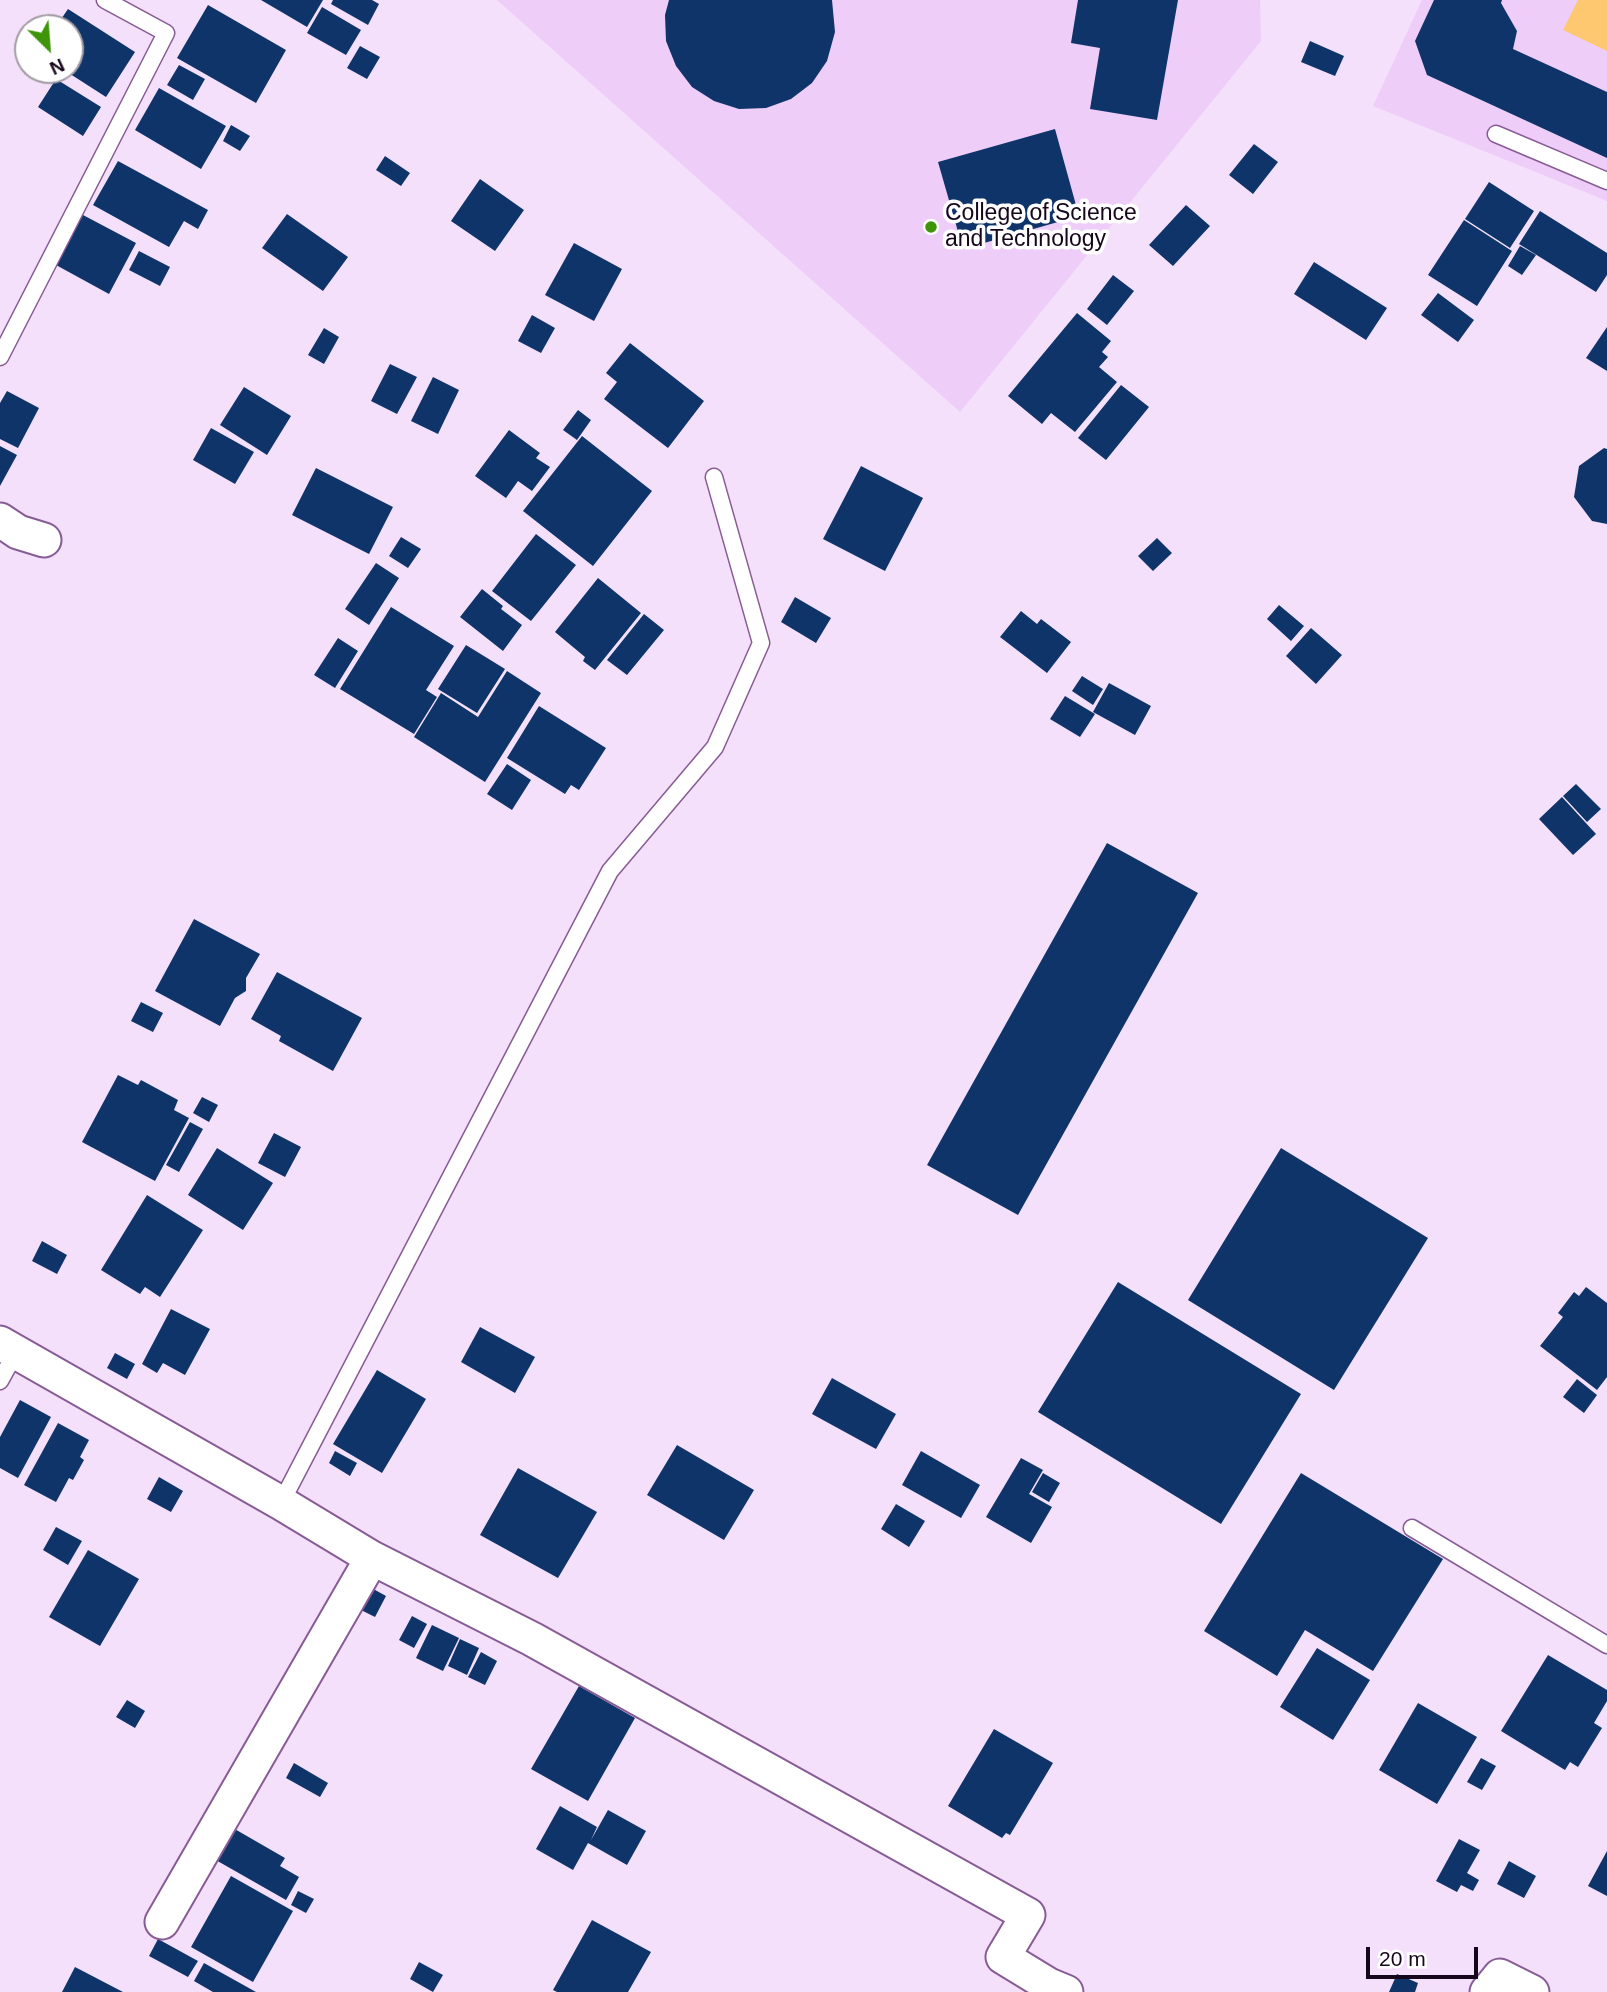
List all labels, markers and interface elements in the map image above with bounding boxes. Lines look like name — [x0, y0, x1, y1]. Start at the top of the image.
north arrow — [14, 14, 84, 84]
text: N — [47, 54, 68, 79]
place label: College of Science and Technology — [945, 200, 1137, 254]
marker: College of Science and Technology — [923, 219, 939, 235]
scale bar — [1369, 1932, 1481, 1976]
text: 20 m — [1379, 1947, 1426, 1970]

